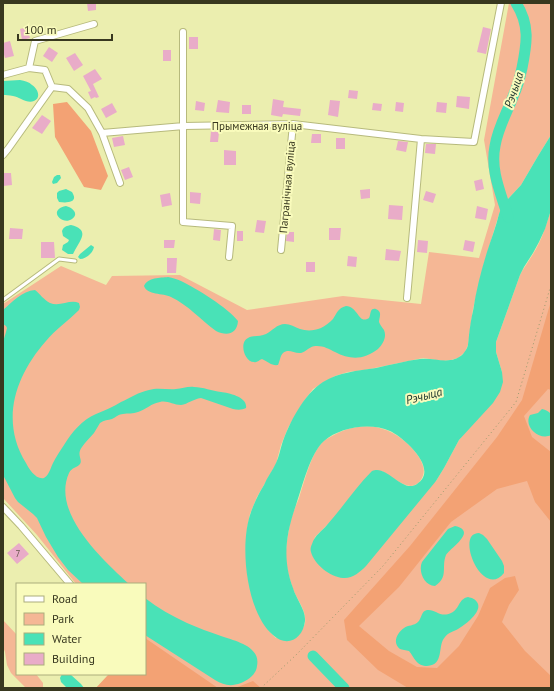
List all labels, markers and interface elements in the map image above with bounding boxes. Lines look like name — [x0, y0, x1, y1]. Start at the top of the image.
scale bar — [18, 16, 112, 42]
text: 100 m — [24, 22, 57, 37]
water label: Рэчыца — [501, 70, 526, 110]
street label: Прымежная вуліца — [212, 119, 302, 133]
street label: Пагранічная вуліца — [276, 140, 298, 234]
water label: Рэчыца — [404, 384, 444, 407]
house number: 7 — [16, 548, 21, 559]
legend — [16, 583, 146, 675]
text: Road — [52, 591, 77, 606]
text: Park — [52, 611, 74, 626]
text: Water — [52, 631, 82, 646]
text: Building — [52, 651, 95, 666]

